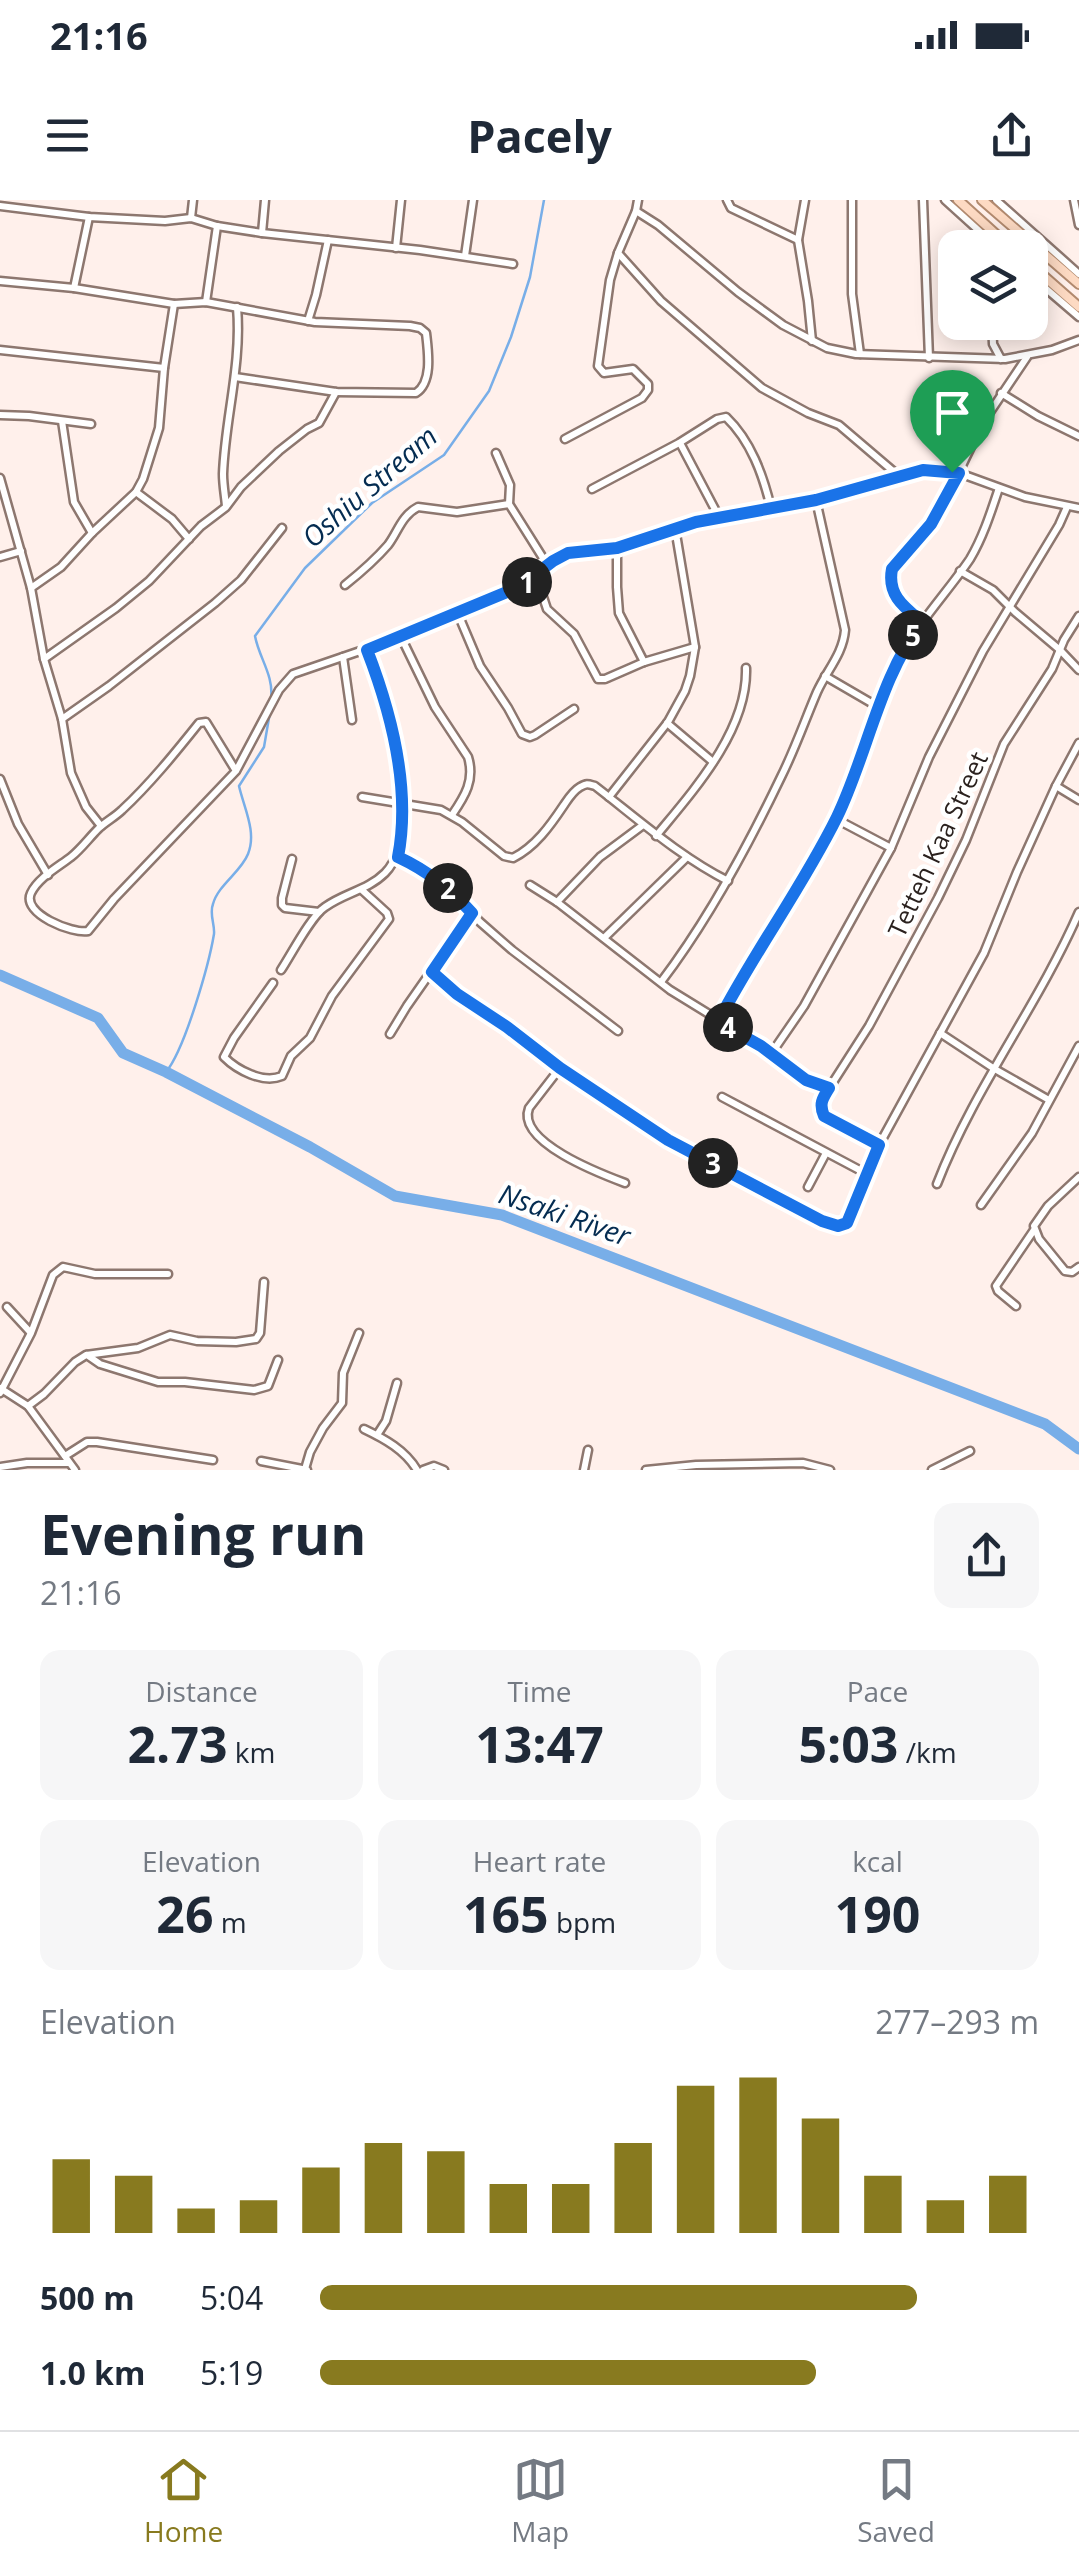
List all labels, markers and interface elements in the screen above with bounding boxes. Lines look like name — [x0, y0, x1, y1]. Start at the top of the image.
text: 21:16 — [50, 9, 148, 61]
text: Pacely — [467, 105, 612, 166]
icon: menu — [40, 108, 95, 163]
icon: share — [984, 108, 1039, 163]
map controls — [938, 230, 1048, 340]
button: layers — [938, 230, 1048, 340]
pin — [910, 370, 995, 473]
icon: arrive — [925, 385, 980, 440]
water label: Oshiu Stream — [293, 417, 445, 555]
pin: 1 — [502, 557, 552, 607]
text: 1 — [519, 563, 535, 601]
pin: 5 — [888, 610, 938, 660]
text: 5 — [905, 616, 921, 654]
street label: Tetteh Kaa Street — [879, 746, 995, 942]
pin: 2 — [423, 863, 473, 913]
text: 2 — [440, 869, 456, 907]
pin: 4 — [703, 1002, 753, 1052]
text: 4 — [720, 1008, 736, 1046]
pin: 3 — [688, 1138, 738, 1188]
text: 3 — [705, 1144, 721, 1182]
water label: Nsaki River — [494, 1174, 637, 1255]
text: Evening run — [40, 1496, 366, 1571]
button: share — [934, 1503, 1039, 1608]
text: 21:16 — [40, 1571, 122, 1614]
text: Distance — [145, 1672, 258, 1710]
text: Time — [507, 1672, 572, 1710]
text: Pace — [847, 1672, 908, 1710]
text: 2.73 — [128, 1710, 228, 1778]
text: 13:47 — [475, 1710, 604, 1778]
text: 5:03 — [798, 1710, 898, 1778]
text: km — [228, 1733, 275, 1771]
text: /km — [898, 1733, 957, 1771]
text: Elevation — [142, 1842, 261, 1880]
text: Heart rate — [473, 1842, 606, 1880]
text: kcal — [852, 1842, 903, 1880]
text: 26 — [156, 1880, 213, 1948]
text: 165 — [463, 1880, 549, 1948]
text: 190 — [835, 1880, 920, 1948]
text: m — [213, 1903, 247, 1941]
text: bpm — [549, 1903, 616, 1941]
text: Elevation — [40, 2000, 176, 2043]
text: 277–293 m — [875, 2000, 1039, 2043]
text: 500 m — [40, 2276, 135, 2319]
text: 5:04 — [200, 2276, 263, 2319]
text: 1.0 km — [40, 2351, 145, 2394]
text: 5:19 — [200, 2351, 263, 2394]
tab: Home — [144, 2452, 223, 2550]
tab: Map — [511, 2452, 569, 2550]
tab: Saved — [857, 2452, 935, 2550]

